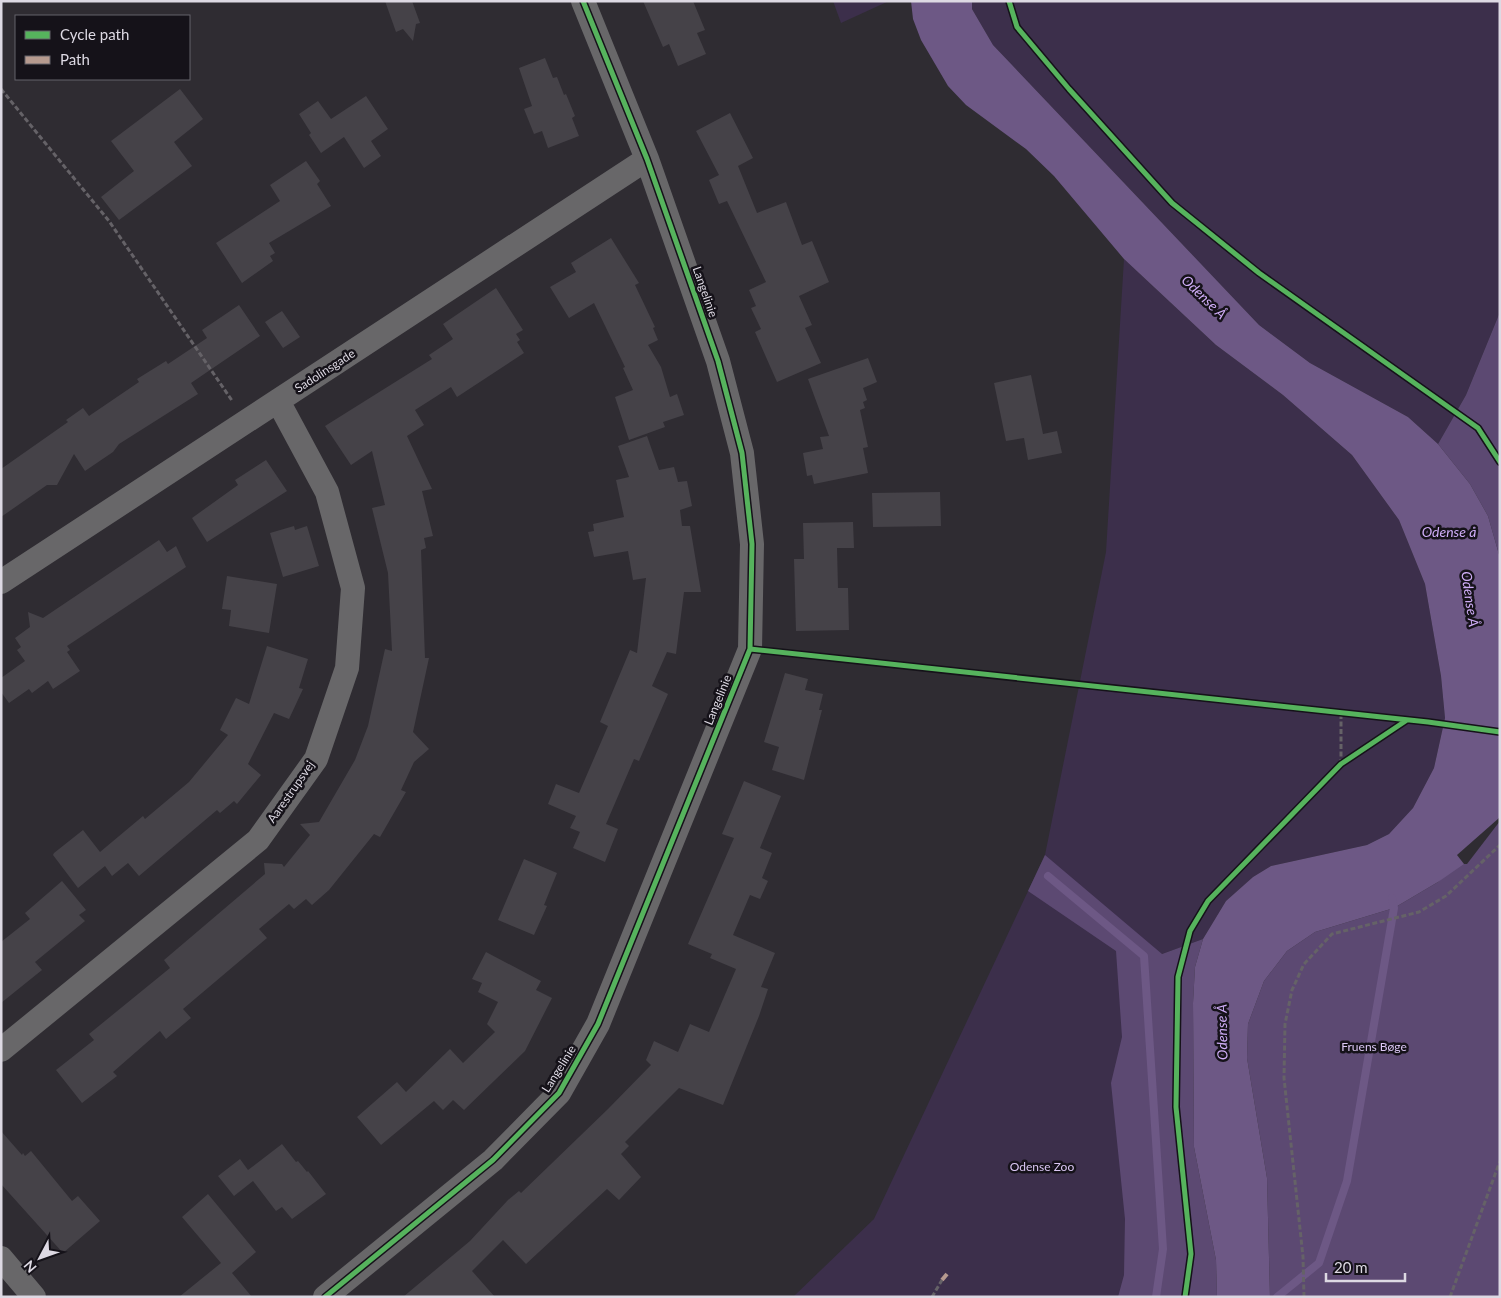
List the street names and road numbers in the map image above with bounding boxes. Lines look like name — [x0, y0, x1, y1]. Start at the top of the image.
street label: Langelinie — [690, 264, 721, 319]
street label: Sadolinsgade — [292, 346, 358, 396]
street label: Langelinie — [701, 672, 734, 727]
street label: Aarestrupsvej — [264, 758, 317, 826]
street label: Langelinie — [538, 1042, 579, 1095]

